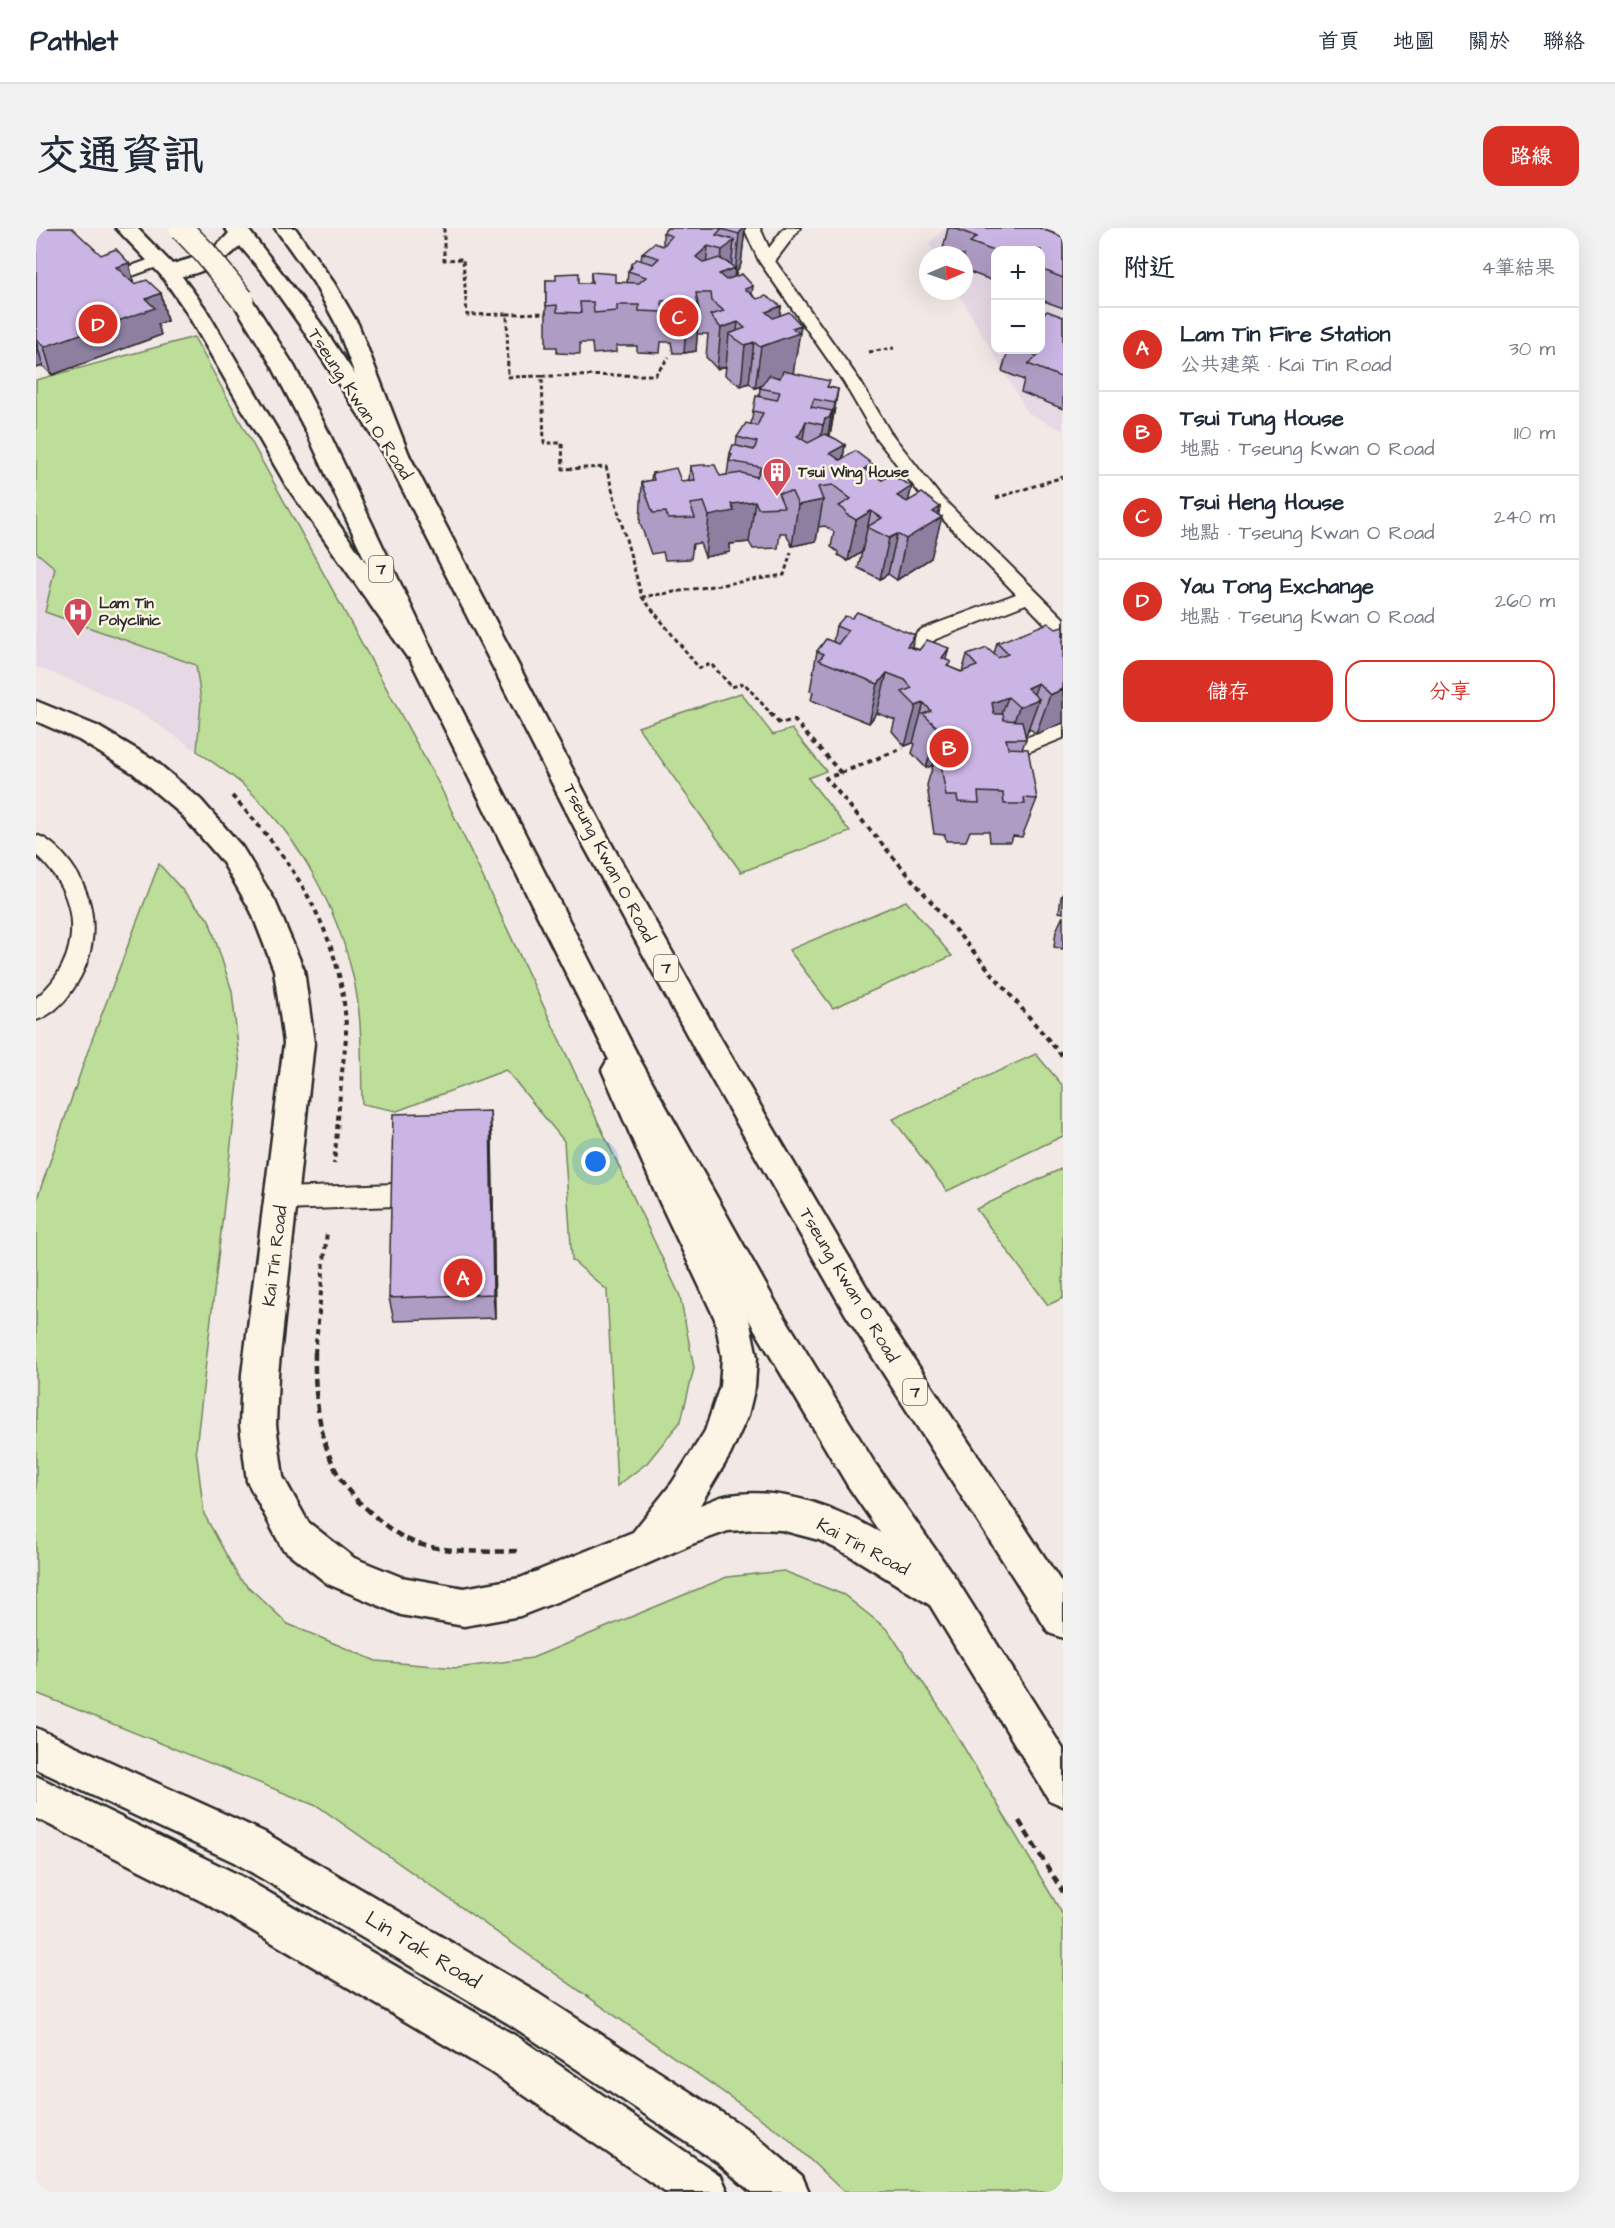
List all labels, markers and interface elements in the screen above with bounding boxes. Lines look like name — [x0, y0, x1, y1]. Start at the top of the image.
text: Pathlet — [30, 22, 118, 61]
text: 首頁 — [1318, 27, 1360, 56]
text: 地圖 — [1393, 27, 1435, 56]
text: 關於 — [1468, 27, 1510, 56]
text: 聯絡 — [1543, 27, 1585, 56]
button: 路線 — [1483, 126, 1579, 186]
text: 交通資訊 — [36, 128, 204, 186]
north arrow — [919, 246, 973, 300]
map controls — [991, 246, 1045, 354]
button: + — [991, 246, 1045, 300]
text: 附近 — [1123, 250, 1175, 286]
text: 4筆結果 — [1481, 254, 1555, 282]
pin: C — [660, 294, 698, 340]
button: − — [991, 300, 1045, 354]
pin: D — [78, 302, 118, 346]
text: Lam Tin Fire Station — [1180, 319, 1390, 350]
street label: Tseung Kwan O Road — [301, 323, 418, 485]
text: A — [1136, 335, 1149, 363]
text: 30 m — [1509, 335, 1555, 363]
text: 公共建築 · Kai Tin Road — [1180, 351, 1392, 379]
text: Tsui Tung House — [1180, 403, 1344, 434]
text: B — [1135, 419, 1150, 447]
text: 110 m — [1514, 419, 1555, 447]
text: 地點 · Tseung Kwan O Road — [1180, 435, 1434, 463]
building icon: Tsui Wing House — [761, 456, 793, 498]
place label: Tsui Wing House — [797, 462, 909, 485]
text: Tsui Heng House — [1180, 487, 1344, 518]
text: C — [1135, 503, 1150, 531]
text: 240 m — [1494, 503, 1555, 531]
text: 地點 · Tseung Kwan O Road — [1180, 519, 1434, 547]
road number: 7 — [369, 556, 393, 582]
text: Yau Tong Exchange — [1180, 571, 1374, 602]
text: D — [1136, 587, 1149, 615]
text: 260 m — [1495, 587, 1555, 615]
place label: Lam Tin Polyclinic — [99, 593, 161, 632]
hospital icon: Lam Tin Polyclinic — [62, 596, 94, 638]
text: 地點 · Tseung Kwan O Road — [1180, 603, 1434, 631]
button: 儲存 — [1123, 660, 1333, 722]
button: 分享 — [1345, 660, 1555, 722]
pin: B — [930, 726, 968, 770]
street label: Tseung Kwan O Road — [556, 779, 661, 947]
road number: 7 — [654, 955, 678, 981]
your location — [581, 1147, 610, 1176]
street label: Tseung Kwan O Road — [792, 1203, 905, 1367]
street label: Kai Tin Road — [256, 1204, 294, 1308]
pin: A — [444, 1256, 482, 1300]
road number: 7 — [903, 1379, 927, 1405]
street label: Kai Tin Road — [812, 1512, 914, 1582]
street label: Lin Tak Road — [360, 1904, 486, 1996]

